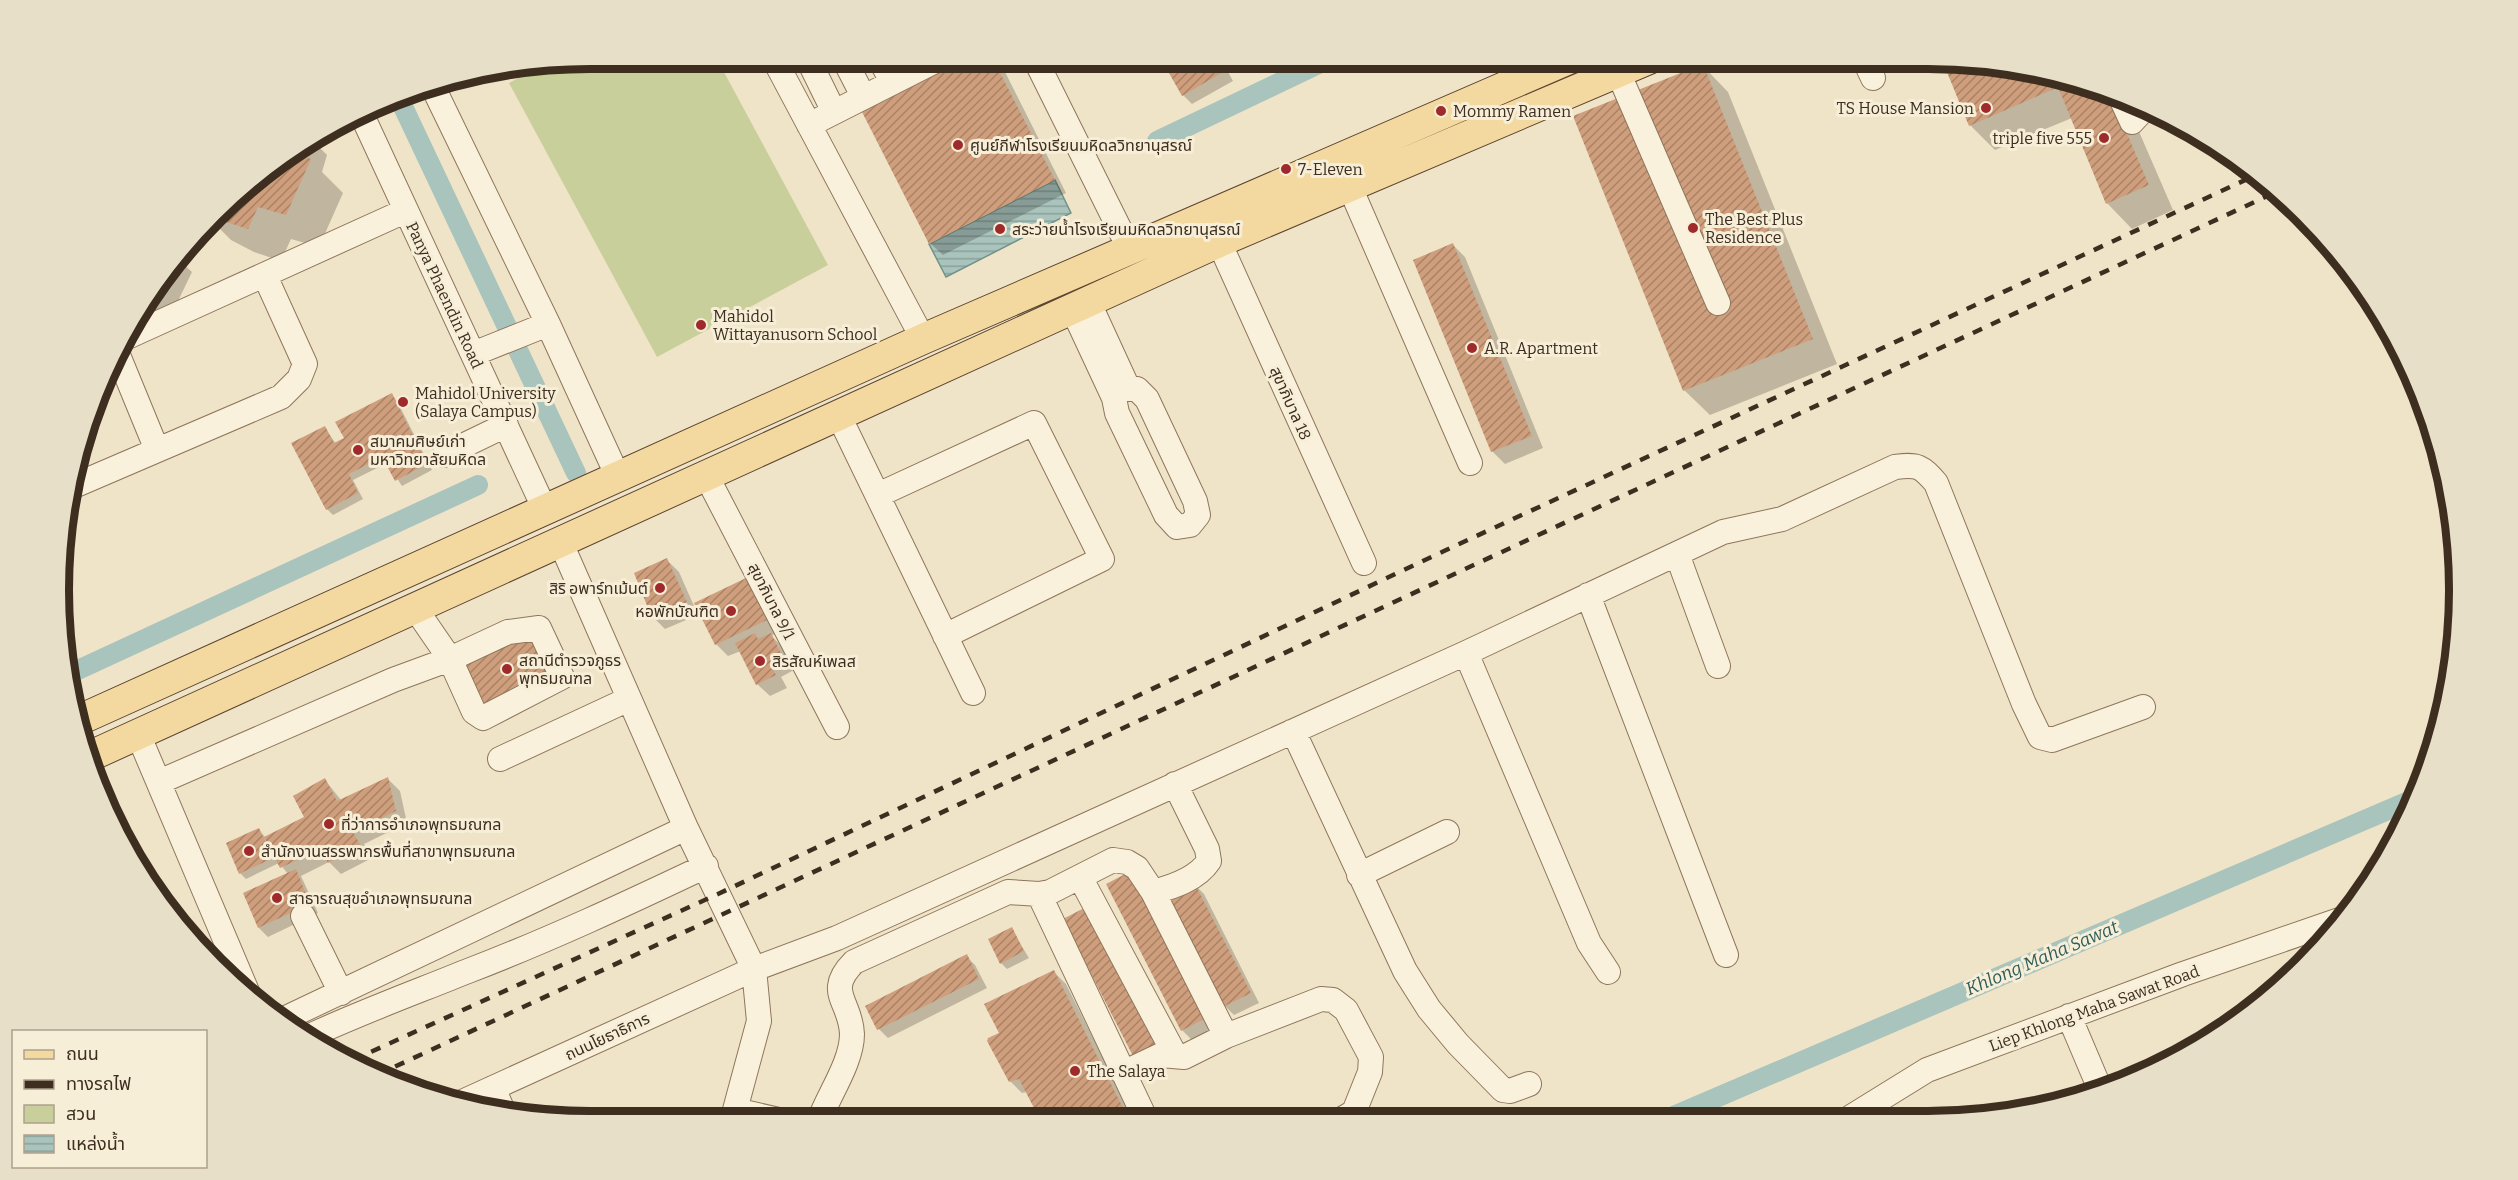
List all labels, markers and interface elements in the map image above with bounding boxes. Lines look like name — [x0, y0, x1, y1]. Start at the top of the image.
place label: TS House Mansion — [1836, 99, 1974, 118]
marker: TS House Mansion — [1979, 101, 1993, 115]
place label: Mommy Ramen — [1453, 102, 1571, 121]
marker: Mommy Ramen — [1434, 104, 1448, 118]
place label: triple five 555 — [1993, 129, 2092, 148]
marker: triple five 555 — [2097, 131, 2111, 145]
place label: ศูนย์กีฬาโรงเรียนมหิดลวิทยานุสรณ์ — [970, 136, 1192, 155]
marker: ศูนย์กีฬาโรงเรียนมหิดลวิทยานุสรณ์ — [951, 138, 965, 152]
place label: 7-Eleven — [1298, 160, 1363, 179]
marker: 7-Eleven — [1279, 162, 1293, 176]
place label: The Best Plus Residence — [1705, 210, 1803, 247]
place label: สระว่ายน้ำโรงเรียนมหิดลวิทยานุสรณ์ — [1012, 218, 1241, 239]
street label: Panya Phaendin Road — [402, 219, 487, 372]
marker: The Best Plus Residence — [1686, 221, 1700, 235]
marker: สระว่ายน้ำโรงเรียนมหิดลวิทยานุสรณ์ — [993, 222, 1007, 236]
place label: Mahidol Wittayanusorn School — [713, 307, 878, 344]
marker: Mahidol Wittayanusorn School — [694, 318, 708, 332]
place label: A.R. Apartment — [1484, 339, 1598, 358]
marker: A.R. Apartment — [1465, 341, 1479, 355]
street label: สุขาภิบาล 18 — [1266, 363, 1315, 443]
place label: Mahidol University (Salaya Campus) — [415, 384, 556, 421]
marker: Mahidol University (Salaya Campus) — [396, 395, 410, 409]
place label: สมาคมศิษย์เก่า มหาวิทยาลัยมหิดล — [370, 432, 486, 469]
marker: สมาคมศิษย์เก่า มหาวิทยาลัยมหิดล — [351, 443, 365, 457]
street label: สุขาภิบาล 9/1 — [744, 560, 799, 643]
place label: สิริ อพาร์ทเม้นต์ — [549, 579, 648, 598]
marker: สิริ อพาร์ทเม้นต์ — [653, 581, 667, 595]
place label: หอพักบัณฑิต — [635, 602, 719, 621]
marker: หอพักบัณฑิต — [724, 604, 738, 618]
place label: สถานีตำรวจภูธร พุทธมณฑล — [519, 651, 621, 688]
place label: สิรสัณห์เพลส — [772, 652, 856, 671]
marker: สิรสัณห์เพลส — [753, 654, 767, 668]
marker: สถานีตำรวจภูธร พุทธมณฑล — [500, 662, 514, 676]
place label: ที่ว่าการอำเภอพุทธมณฑล — [341, 813, 501, 834]
marker: ที่ว่าการอำเภอพุทธมณฑล — [322, 817, 336, 831]
place label: สำนักงานสรรพากรพื้นที่สาขาพุทธมณฑล — [261, 840, 515, 861]
marker: สำนักงานสรรพากรพื้นที่สาขาพุทธมณฑล — [242, 844, 256, 858]
place label: สาธารณสุขอำเภอพุทธมณฑล — [289, 889, 472, 908]
marker: สาธารณสุขอำเภอพุทธมณฑล — [270, 891, 284, 905]
water label: Khlong Maha Sawat — [1962, 916, 2122, 1000]
street label: Liep Khlong Maha Sawat Road — [1986, 961, 2202, 1055]
street label: ถนนโยธาธิการ — [562, 1009, 653, 1064]
legend — [12, 1030, 207, 1168]
text: ถนน — [66, 1043, 99, 1065]
place label: The Salaya — [1087, 1062, 1166, 1081]
marker: The Salaya — [1068, 1064, 1082, 1078]
text: ทางรถไฟ — [66, 1073, 131, 1095]
text: สวน — [66, 1103, 96, 1125]
text: แหล่งน้ำ — [66, 1131, 125, 1155]

